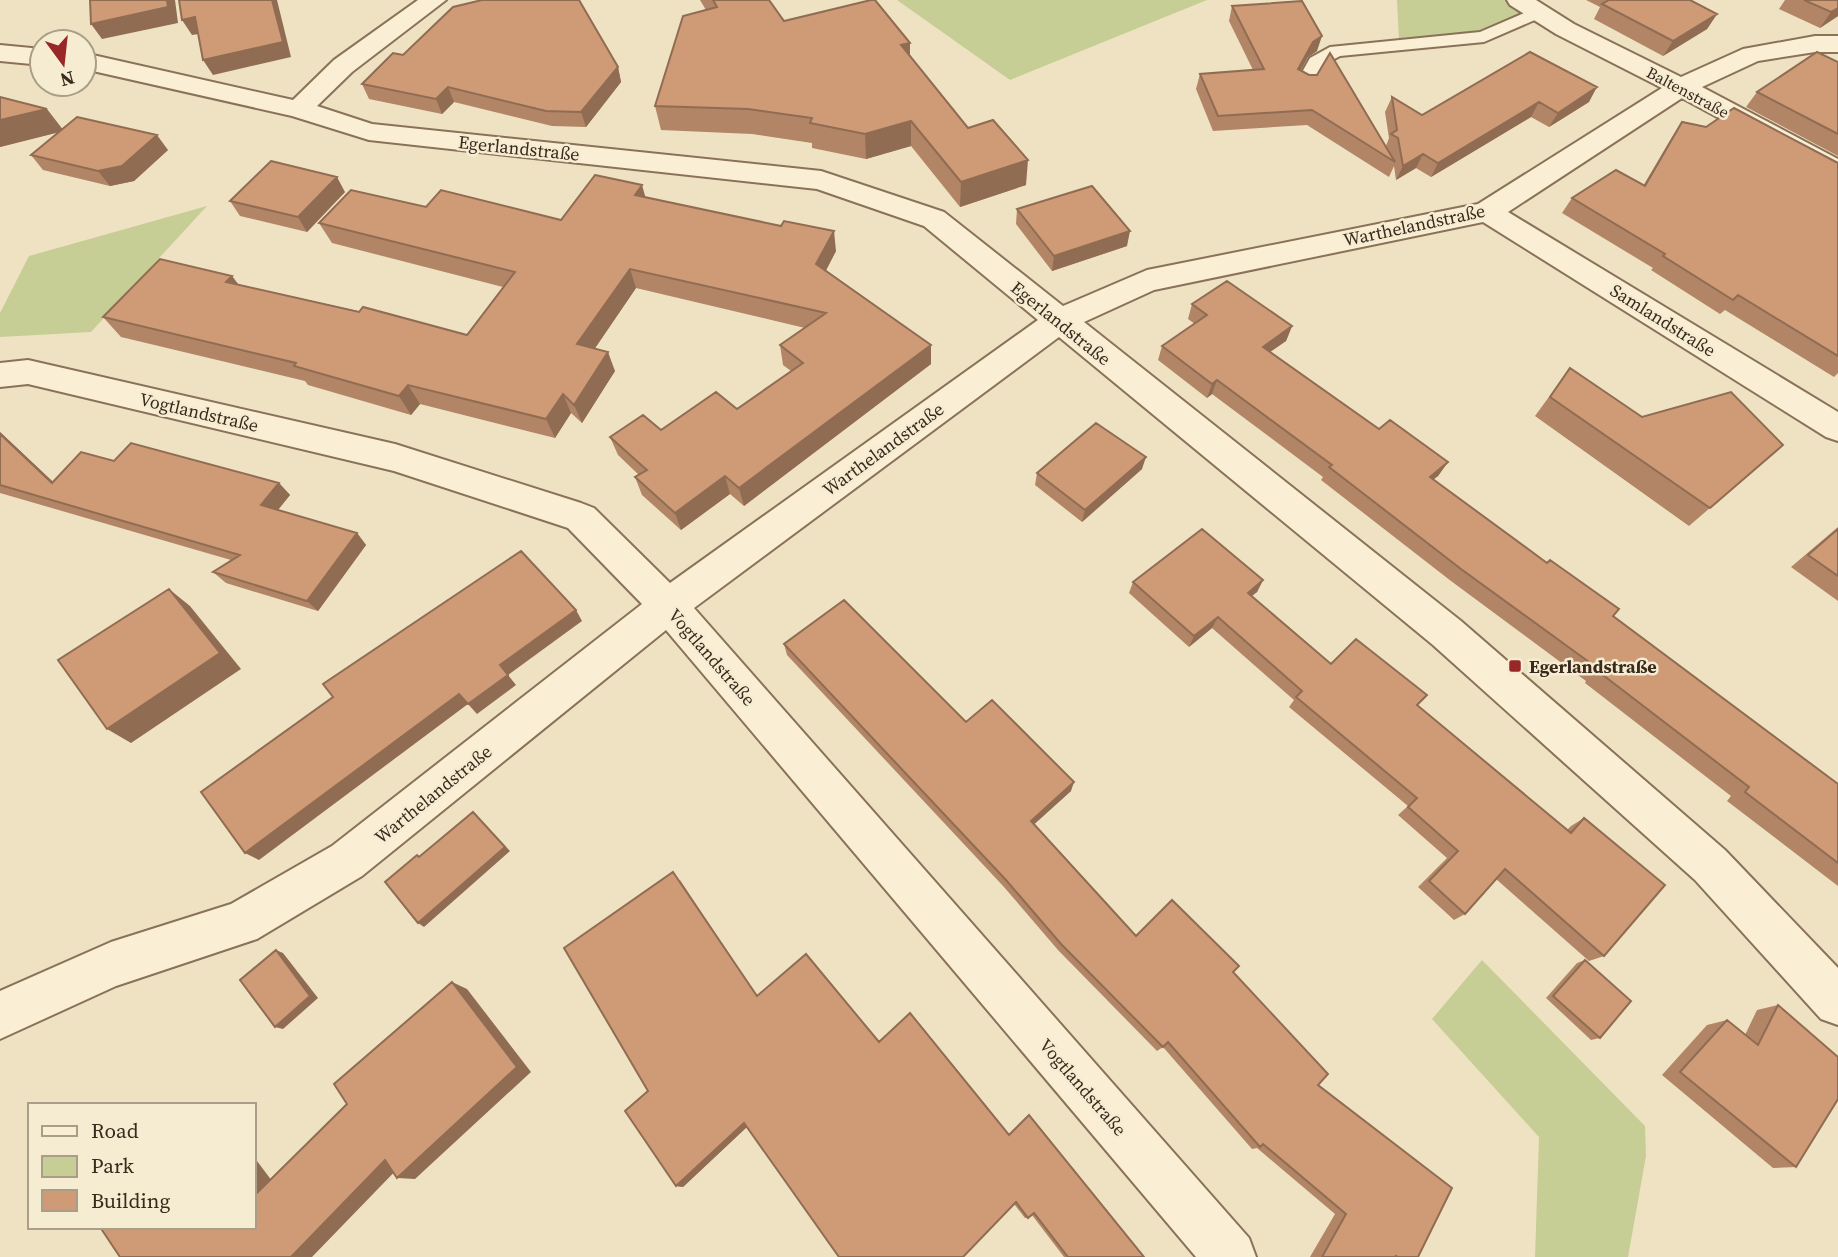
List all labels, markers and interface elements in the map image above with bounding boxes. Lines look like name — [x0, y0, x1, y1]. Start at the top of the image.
north arrow — [28, 28, 98, 98]
street label: Baltenstraße — [1643, 61, 1733, 123]
text: N — [57, 65, 77, 94]
street label: Egerlandstraße — [457, 129, 581, 167]
street label: Warthelandstraße — [1341, 198, 1487, 252]
street label: Egerlandstraße — [1006, 275, 1116, 371]
street label: Samlandstraße — [1606, 278, 1720, 362]
street label: Vogtlandstraße — [137, 386, 261, 438]
street label: Warthelandstraße — [817, 397, 949, 501]
street label: Vogtlandstraße — [663, 603, 761, 711]
place label: Egerlandstraße — [1529, 654, 1657, 679]
marker: Egerlandstraße — [1507, 658, 1523, 674]
street label: Warthelandstraße — [369, 739, 497, 849]
street label: Vogtlandstraße — [1034, 1033, 1132, 1141]
legend — [28, 1103, 256, 1229]
text: Road — [91, 1116, 139, 1145]
text: Park — [91, 1151, 135, 1180]
text: Building — [91, 1186, 170, 1215]

